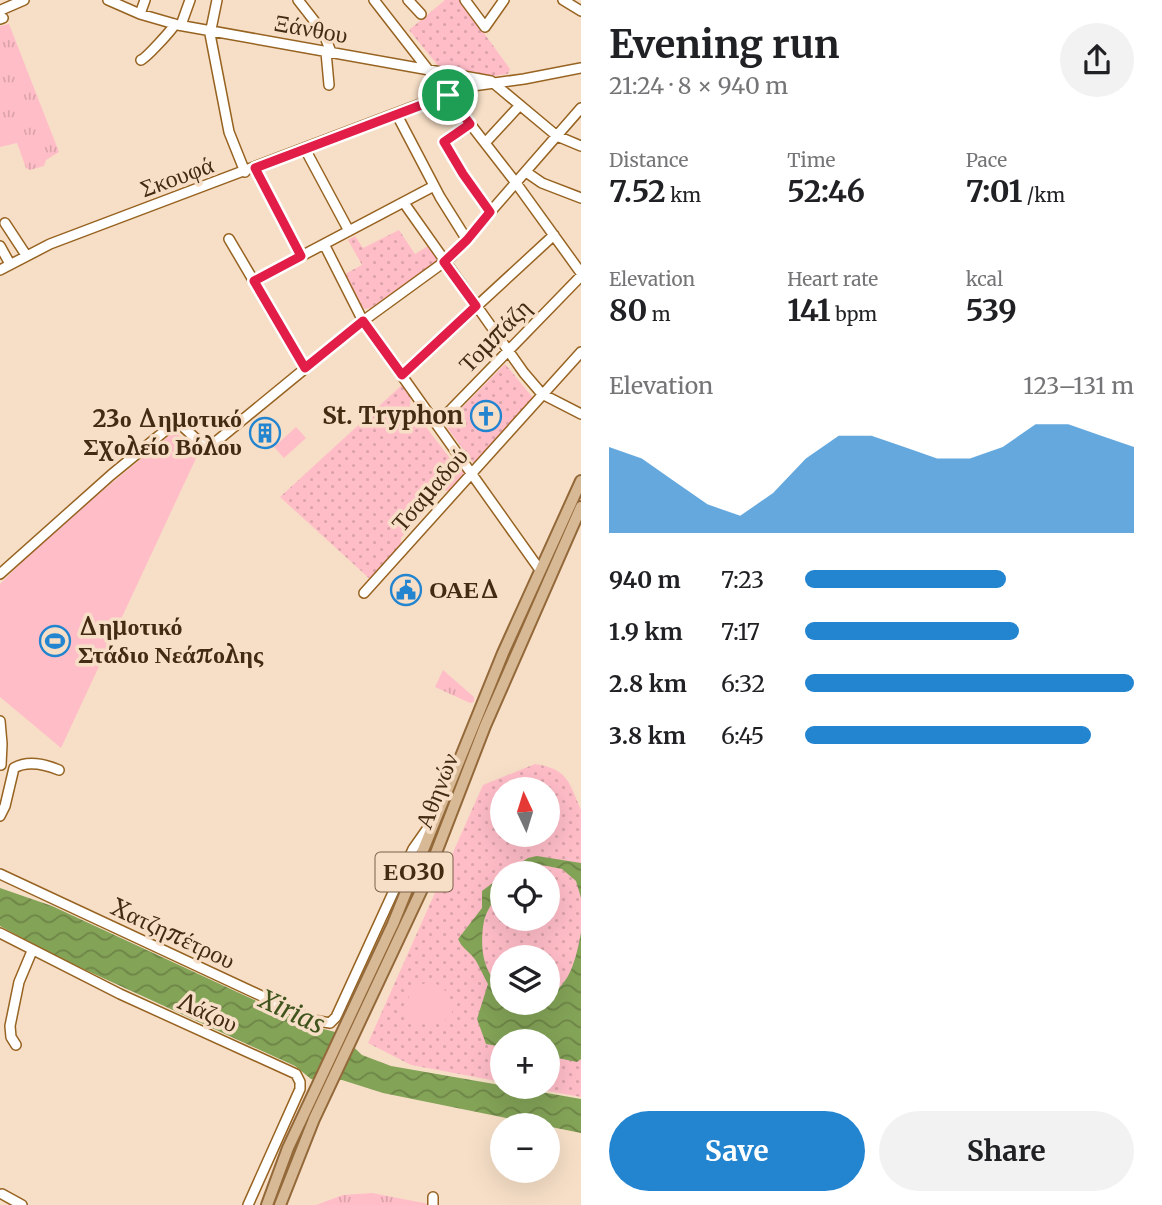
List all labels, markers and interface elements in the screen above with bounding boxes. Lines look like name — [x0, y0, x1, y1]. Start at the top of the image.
street label: Ξάνθου — [272, 7, 350, 50]
text: Evening run — [609, 21, 840, 68]
button: share — [1060, 23, 1134, 97]
pin — [418, 65, 478, 125]
text: 21:24 · 8 × 940 m — [609, 71, 788, 100]
icon: arrive — [429, 76, 467, 114]
text: Distance — [609, 148, 688, 172]
text: Time — [787, 148, 836, 172]
text: Pace — [966, 148, 1007, 172]
street label: Σκουφά — [136, 149, 218, 204]
text: 7.52 — [609, 172, 666, 210]
text: 52:46 — [787, 172, 865, 210]
text: 7:01 — [966, 172, 1022, 210]
text: km — [666, 183, 701, 207]
text: /km — [1022, 183, 1065, 207]
text: Elevation — [609, 267, 695, 291]
text: Heart rate — [787, 267, 878, 291]
text: kcal — [966, 267, 1003, 291]
text: 80 — [609, 291, 647, 329]
text: 141 — [787, 291, 831, 329]
text: 539 — [966, 291, 1017, 329]
street label: Τομπάζη — [452, 292, 537, 379]
text: m — [647, 302, 671, 326]
text: bpm — [831, 302, 877, 326]
text: Elevation — [609, 371, 713, 400]
text: 123–131 m — [1023, 371, 1134, 400]
church icon: St. Tryphon — [469, 399, 503, 433]
place label: St. Tryphon — [322, 400, 463, 431]
place label: 23ο Δημοτικό Σχολείο Βόλου — [83, 403, 242, 462]
building icon: 23ο Δημοτικό Σχολείο Βόλου — [248, 416, 282, 450]
street label: Τσαμαδού — [385, 441, 475, 538]
text: 940 m — [609, 565, 681, 594]
text: 7:23 — [721, 565, 764, 594]
public building icon: ΟΑΕΔ — [389, 573, 423, 607]
place label: ΟΑΕΔ — [429, 574, 500, 605]
place label: Δημοτικό Στάδιο Νεάπολης — [78, 611, 264, 670]
text: 1.9 km — [609, 617, 683, 646]
text: 7:17 — [721, 617, 760, 646]
sports icon: Δημοτικό Στάδιο Νεάπολης — [38, 624, 72, 658]
text: 2.8 km — [609, 669, 687, 698]
text: 6:32 — [721, 669, 765, 698]
text: 3.8 km — [609, 721, 686, 750]
text: 6:45 — [721, 721, 764, 750]
street label: Αθηνών — [408, 748, 465, 833]
north arrow — [490, 777, 560, 847]
map controls — [490, 777, 560, 1183]
road number: ΕΟ30 — [376, 852, 452, 892]
button: locate — [490, 861, 560, 931]
street label: Χατζηπέτρου — [106, 891, 240, 976]
button: layers — [490, 945, 560, 1015]
water label: Xirias — [253, 982, 330, 1041]
street label: Λάζου — [173, 985, 243, 1039]
button: + — [490, 1029, 560, 1099]
button: Save — [609, 1111, 865, 1191]
button: Share — [879, 1111, 1134, 1191]
button: − — [490, 1113, 560, 1183]

